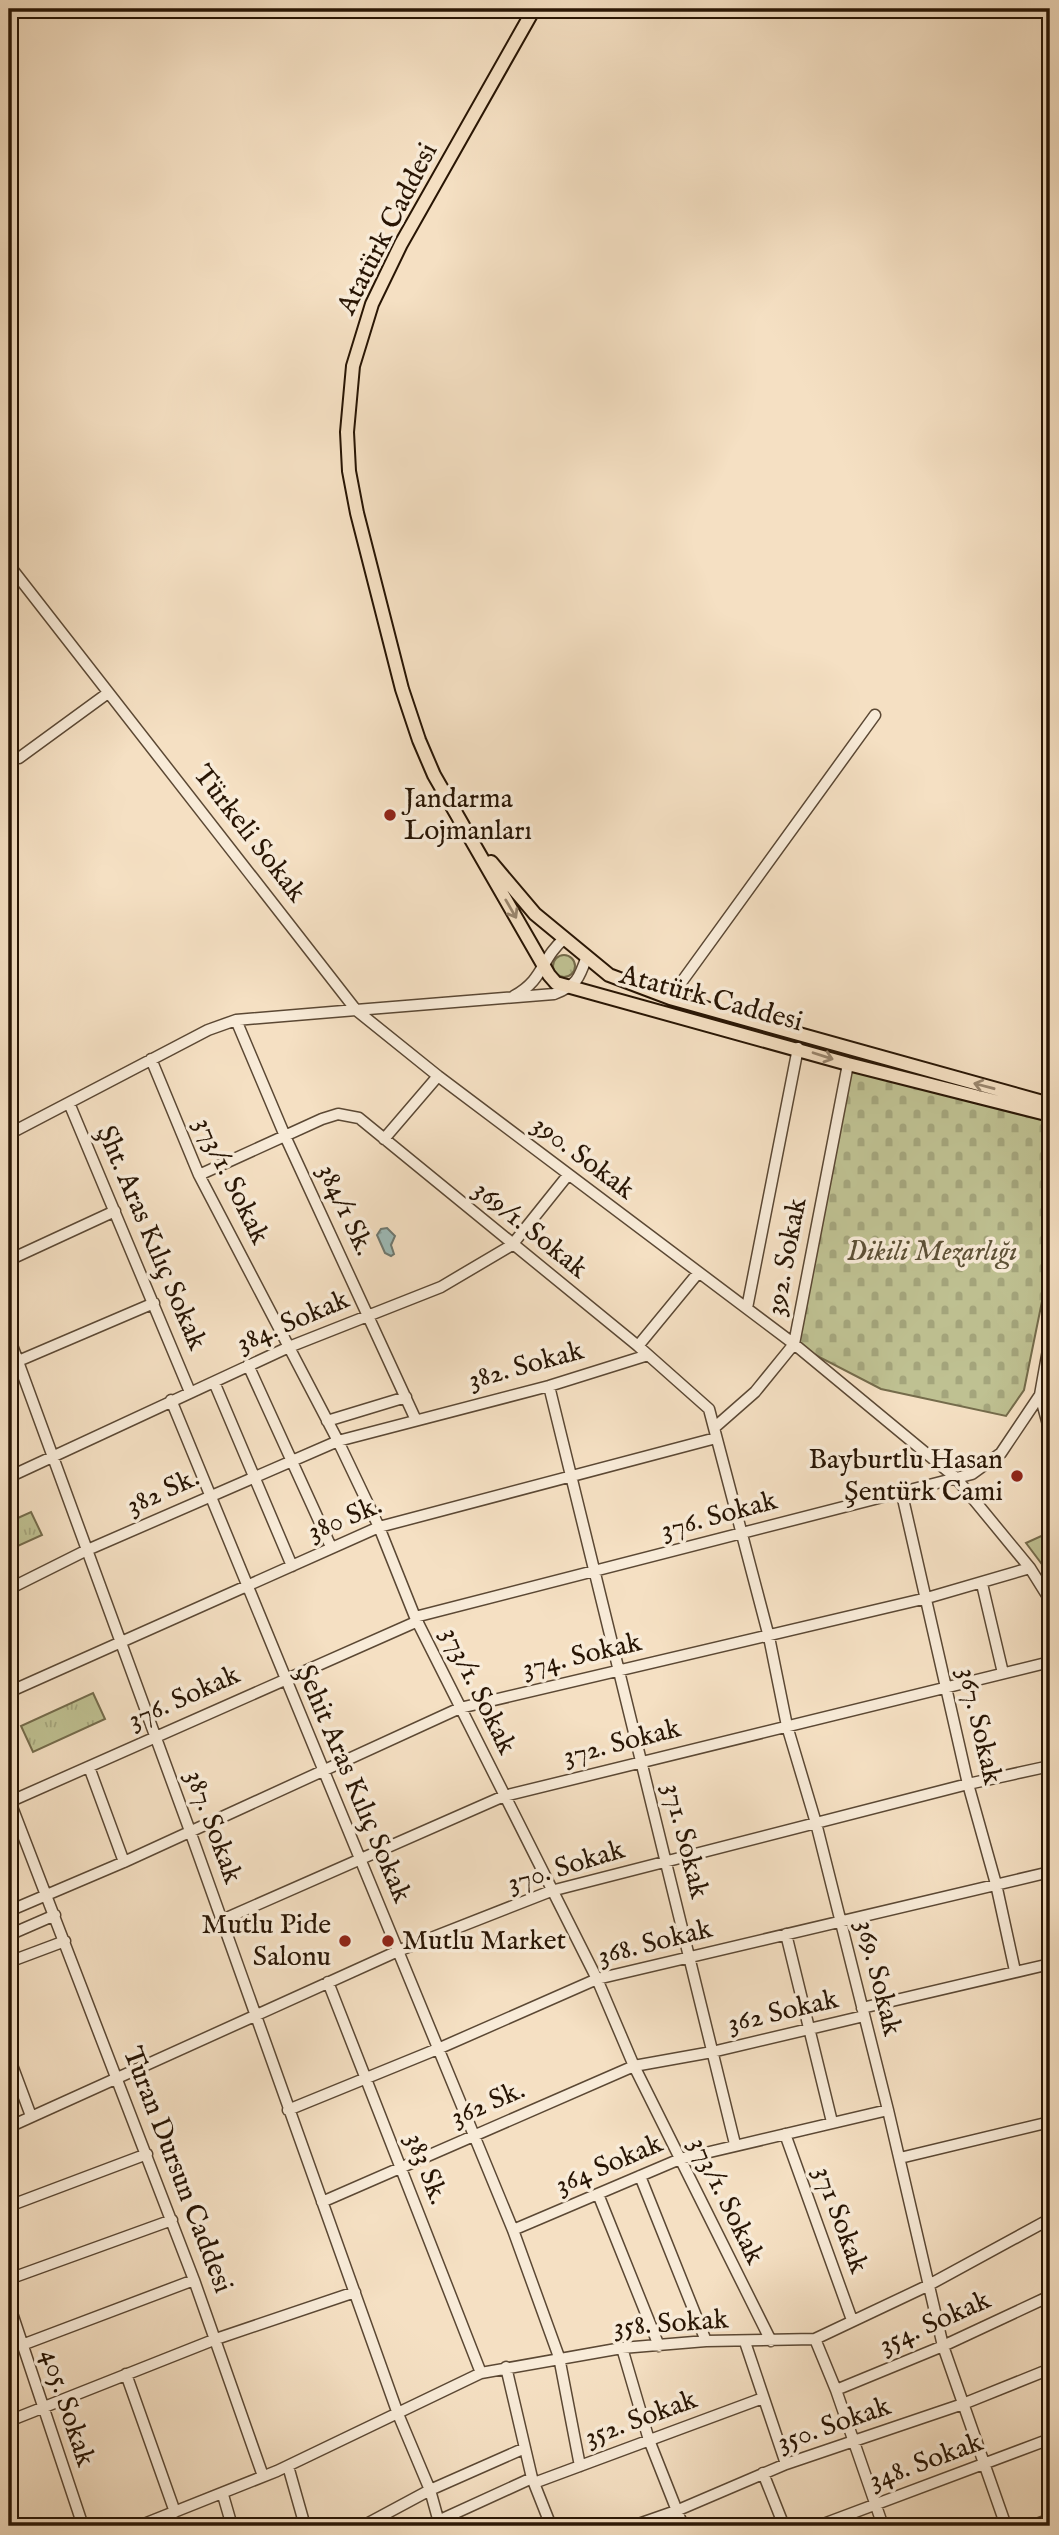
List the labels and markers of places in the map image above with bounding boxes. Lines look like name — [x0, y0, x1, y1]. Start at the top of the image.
place label: Jandarma Lojmanları — [401, 782, 532, 849]
marker: Jandarma Lojmanları — [382, 807, 398, 823]
place label: Bayburtlu Hasan Şentürk Cami — [808, 1443, 1003, 1510]
marker: Bayburtlu Hasan Şentürk Cami — [1009, 1468, 1025, 1484]
place label: Mutlu Pide Salonu — [201, 1908, 331, 1975]
place label: Mutlu Market — [402, 1924, 567, 1959]
marker: Mutlu Pide Salonu — [337, 1933, 353, 1949]
marker: Mutlu Market — [380, 1933, 396, 1949]

